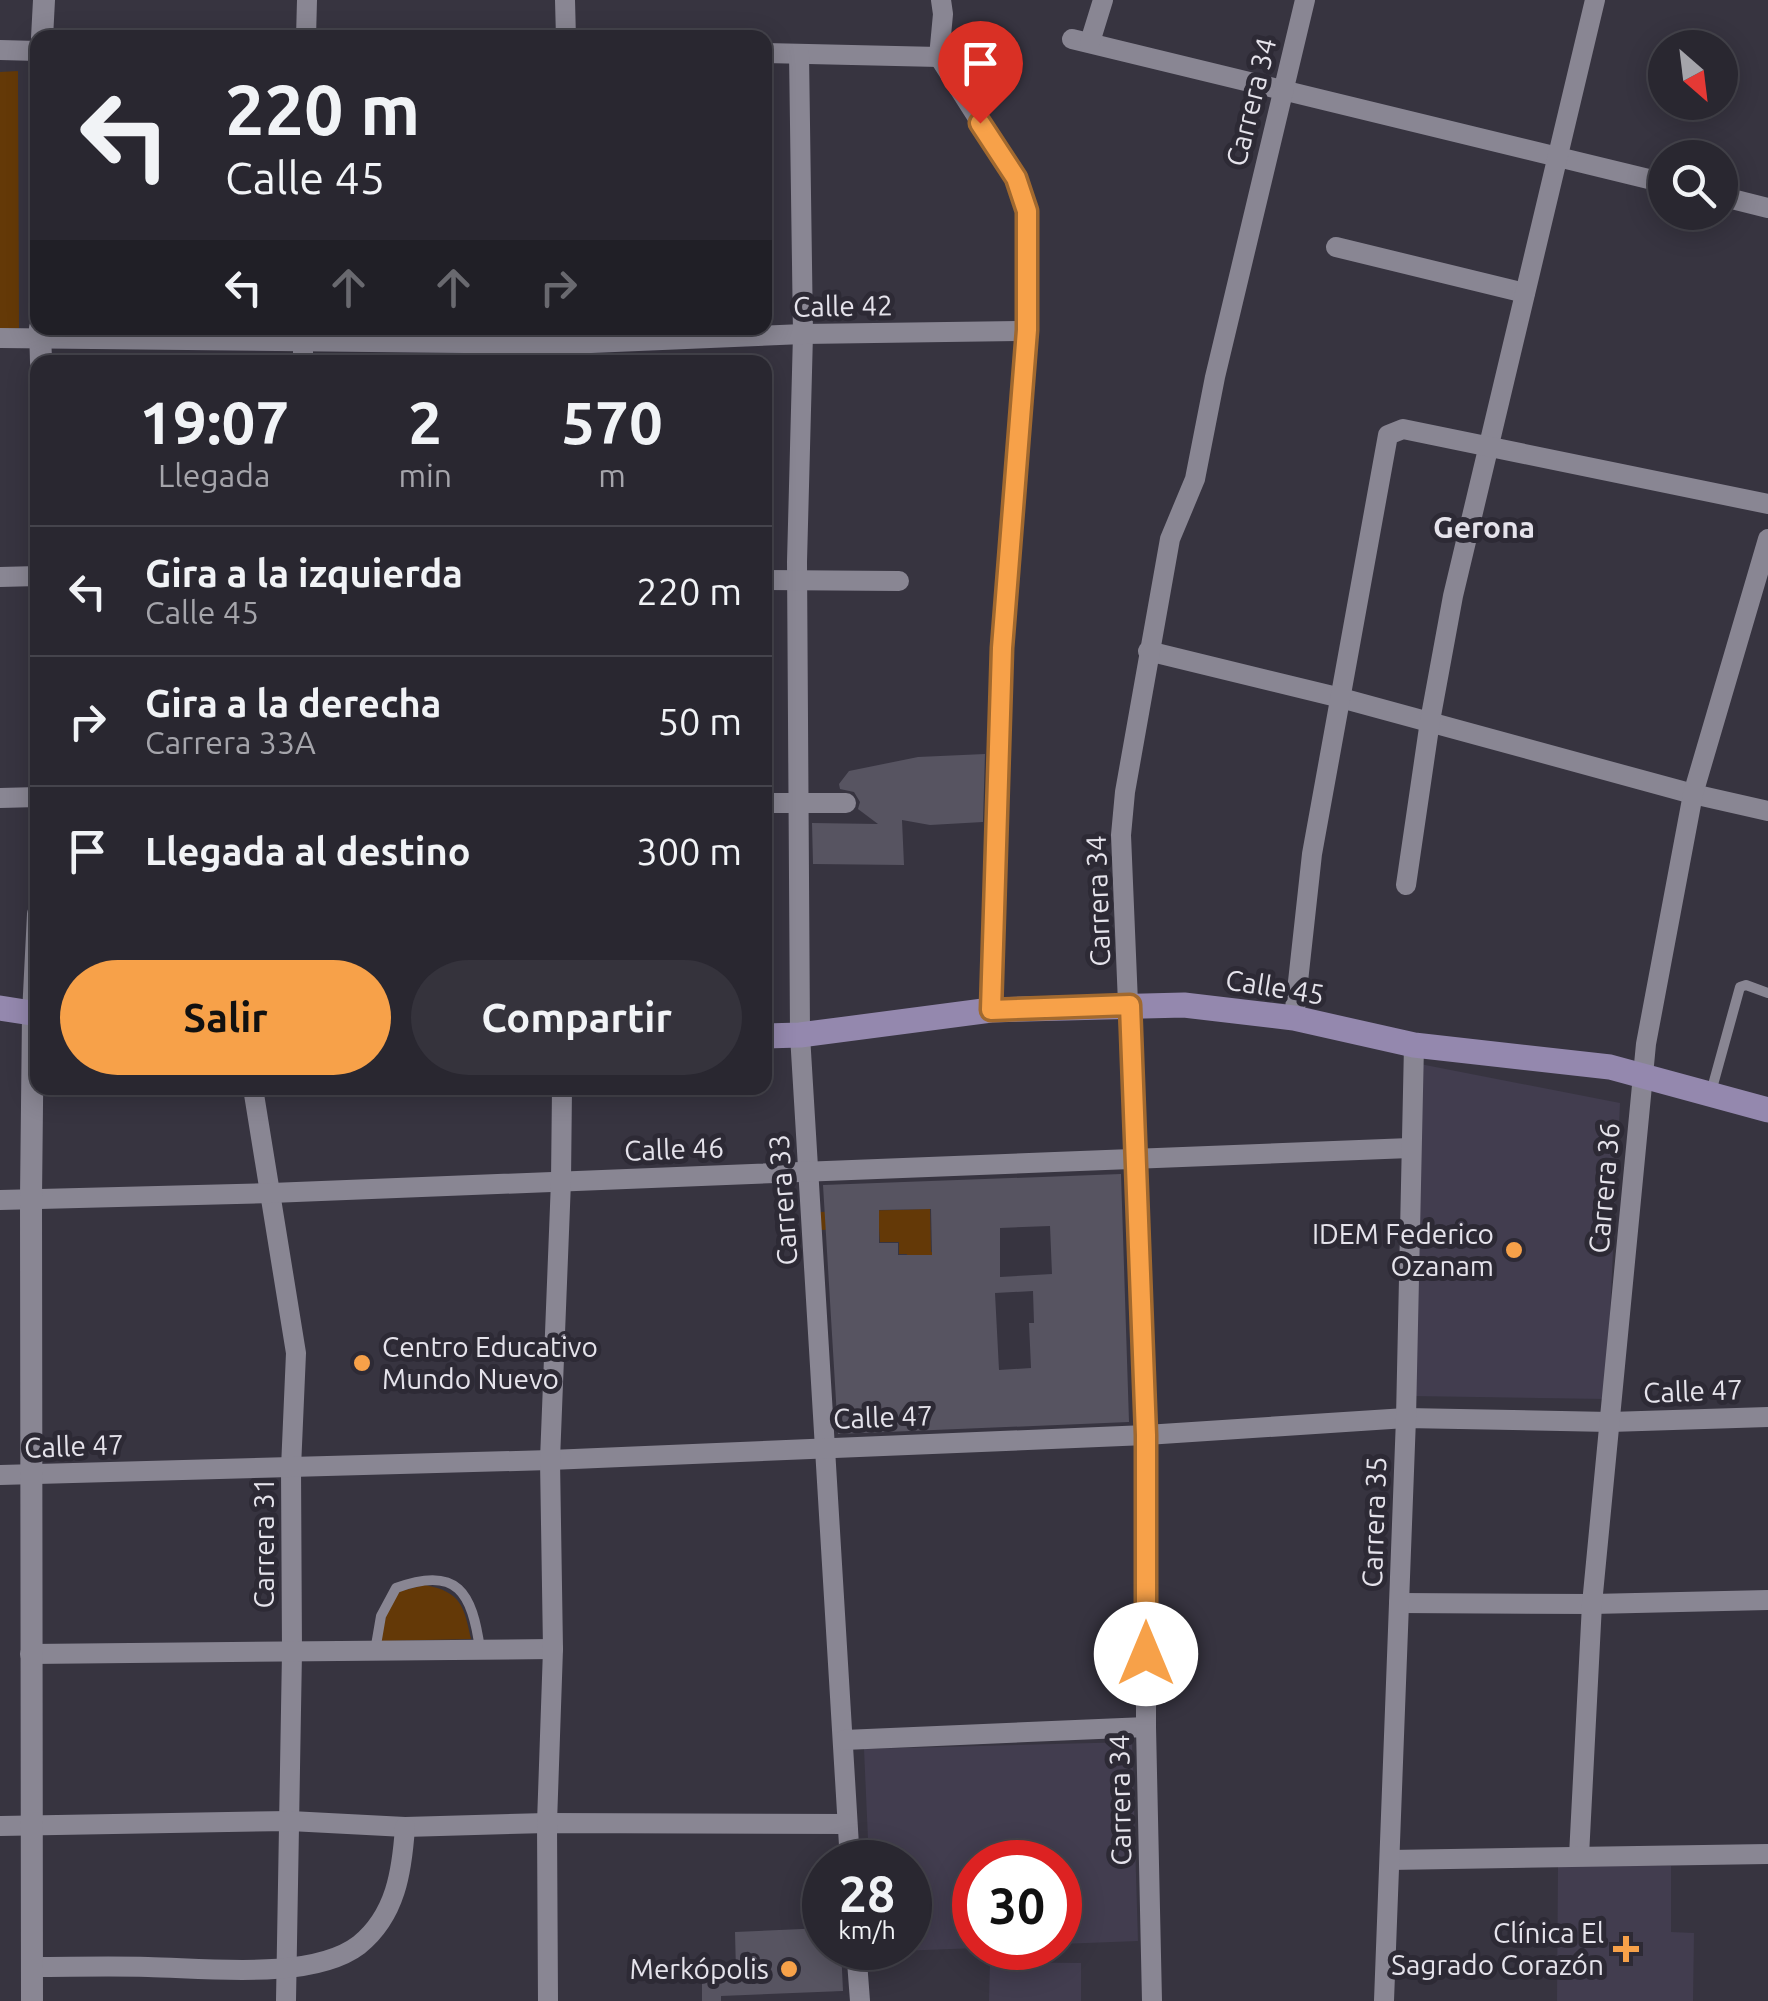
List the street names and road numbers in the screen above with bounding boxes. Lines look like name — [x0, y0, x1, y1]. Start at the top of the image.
street label: Carrera 34 — [1220, 34, 1281, 169]
street label: Calle 42 — [793, 289, 893, 322]
street label: Carrera 34 — [1080, 835, 1115, 967]
street label: Calle 45 — [1223, 963, 1327, 1010]
street label: Carrera 36 — [1582, 1121, 1625, 1255]
street label: Calle 46 — [624, 1131, 724, 1166]
street label: Carrera 33 — [762, 1134, 803, 1267]
street label: Calle 47 — [1643, 1373, 1743, 1408]
street label: Calle 47 — [833, 1399, 933, 1434]
street label: Calle 47 — [24, 1428, 124, 1463]
street label: Carrera 35 — [1356, 1456, 1391, 1588]
street label: Carrera 31 — [248, 1477, 279, 1609]
street label: Carrera 34 — [1103, 1734, 1136, 1866]

